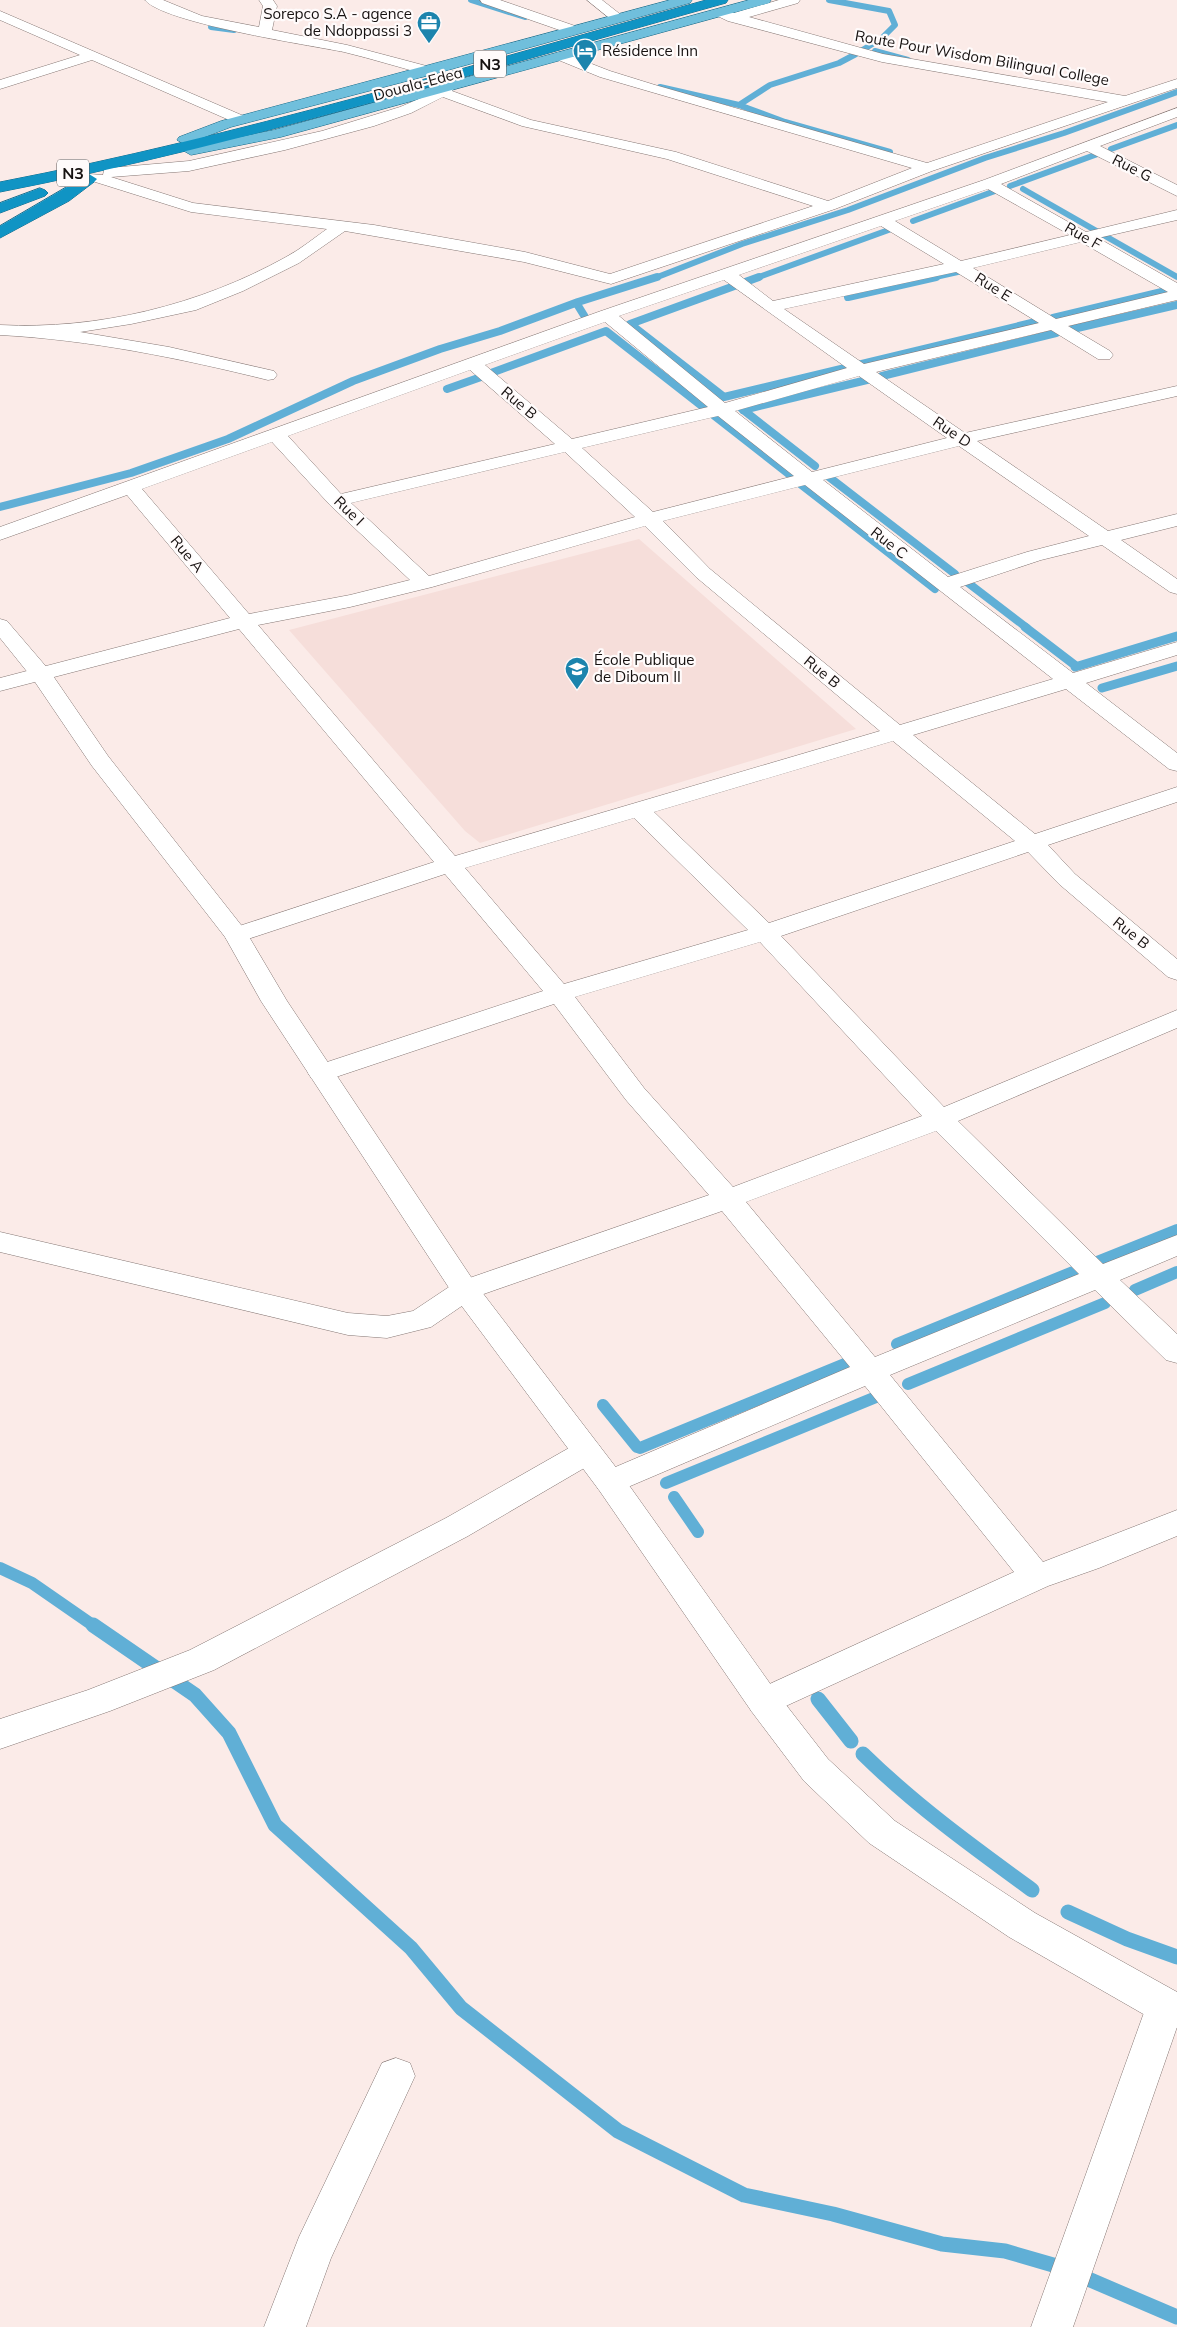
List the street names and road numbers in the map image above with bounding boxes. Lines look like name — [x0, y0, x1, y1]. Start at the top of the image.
street label: Route Pour Wisdom Bilingual College — [854, 26, 1111, 89]
road number: N3 — [474, 51, 506, 78]
street label: Douala-Edea — [371, 63, 464, 105]
street label: Rue G — [1109, 150, 1155, 186]
road number: N3 — [57, 160, 89, 187]
street label: Rue F — [1061, 217, 1105, 254]
street label: Rue E — [971, 268, 1015, 305]
street label: Rue B — [497, 382, 541, 423]
street label: Rue D — [929, 412, 975, 451]
street label: Rue I — [330, 492, 369, 530]
street label: Rue C — [867, 522, 911, 563]
street label: Rue A — [167, 531, 208, 576]
street label: Rue B — [800, 651, 844, 692]
street label: Rue B — [1109, 912, 1153, 953]

